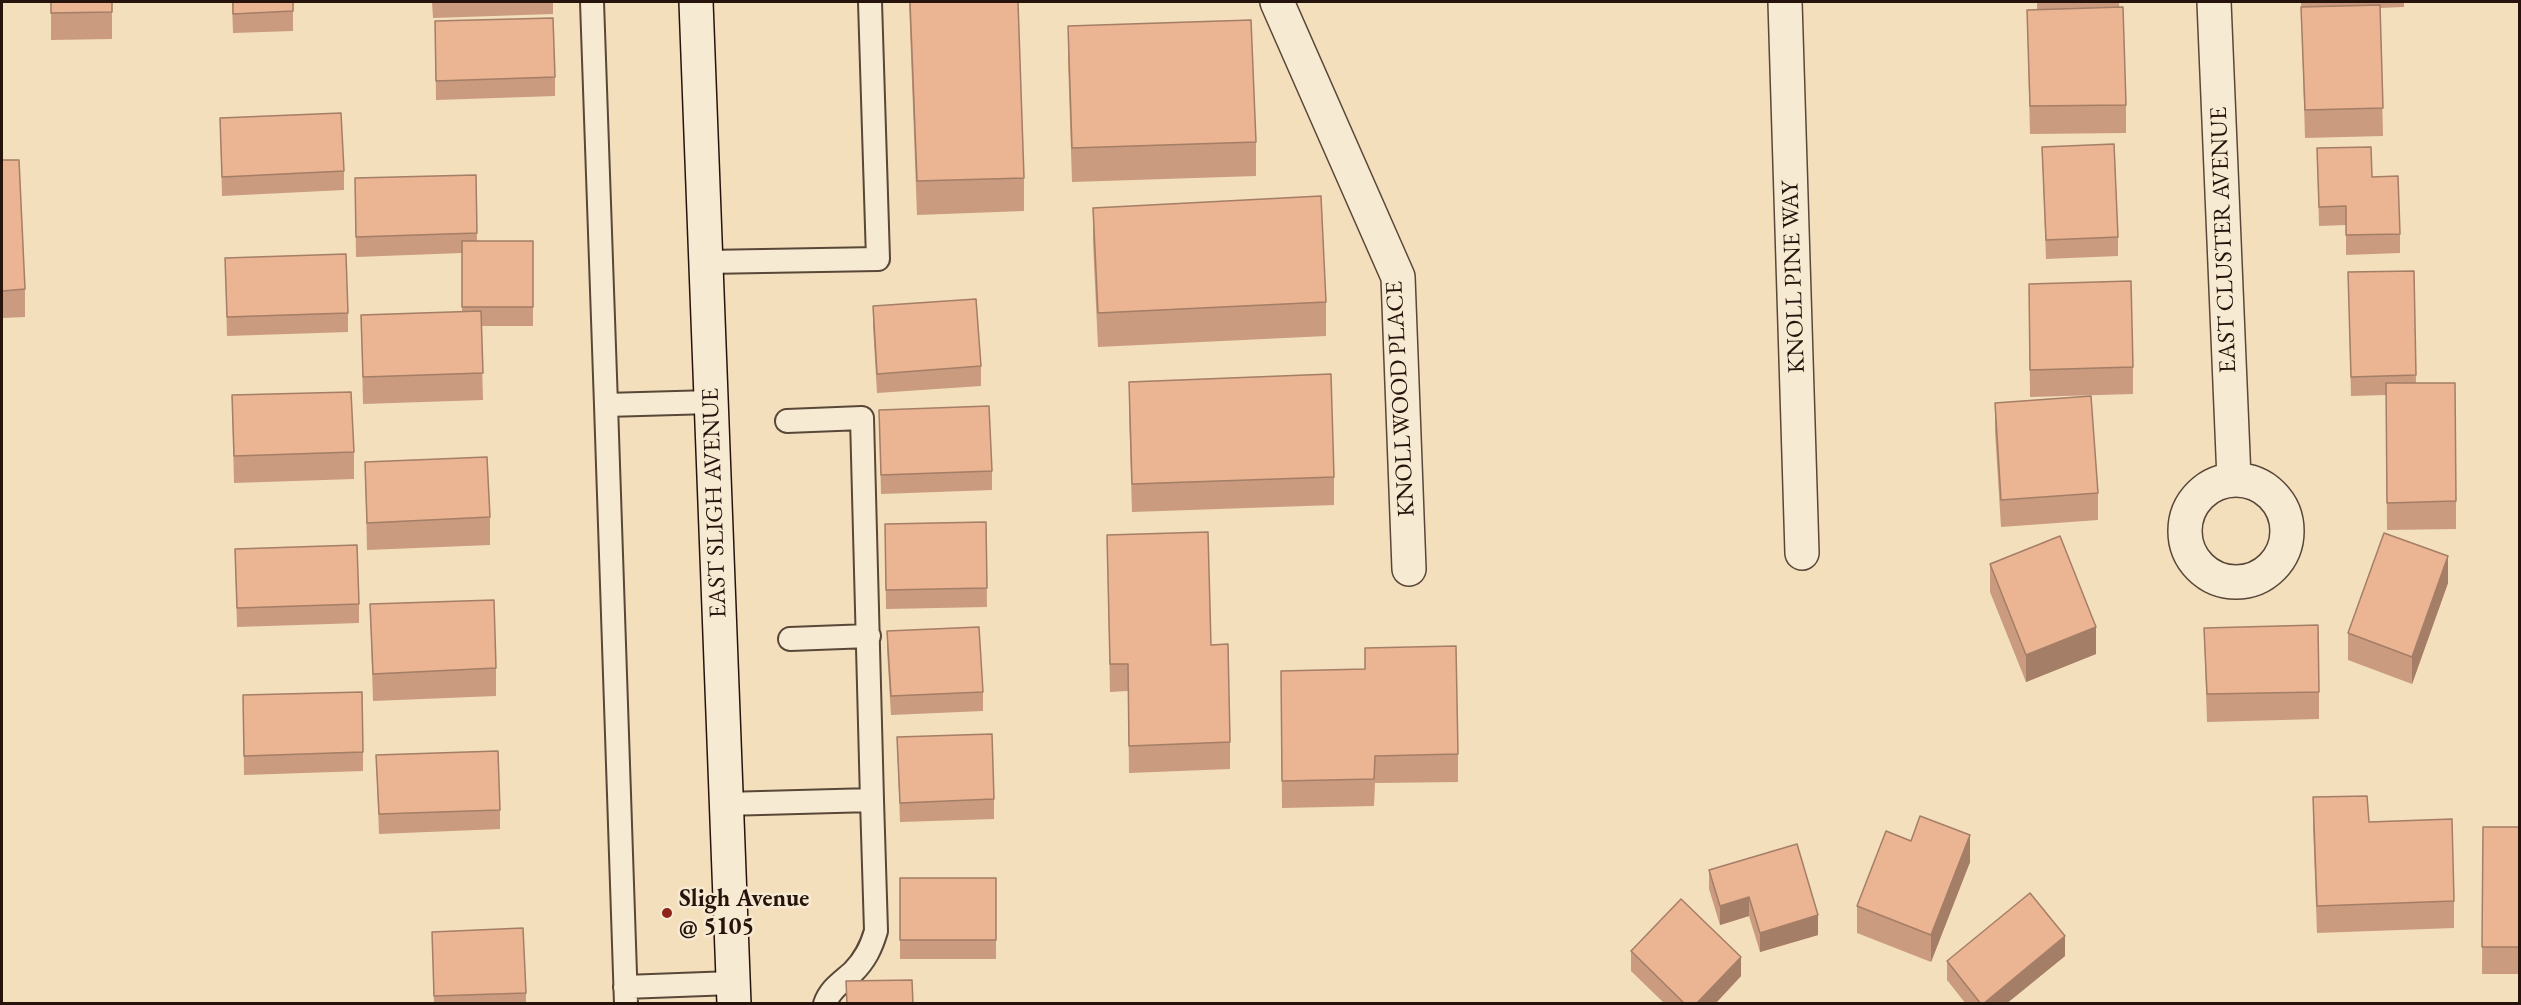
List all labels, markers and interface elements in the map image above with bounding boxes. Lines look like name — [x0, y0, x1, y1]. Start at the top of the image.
street label: EAST CLUSTER AVENUE — [2205, 106, 2243, 374]
street label: KNOLL PINE WAY — [1776, 180, 1812, 374]
street label: KNOLLWOOD PLACE — [1380, 280, 1422, 518]
street label: EAST SLIGH AVENUE — [697, 387, 733, 619]
place label: Sligh Avenue @ 5105 — [679, 885, 809, 941]
marker: Sligh Avenue @ 5105 — [660, 906, 674, 920]

